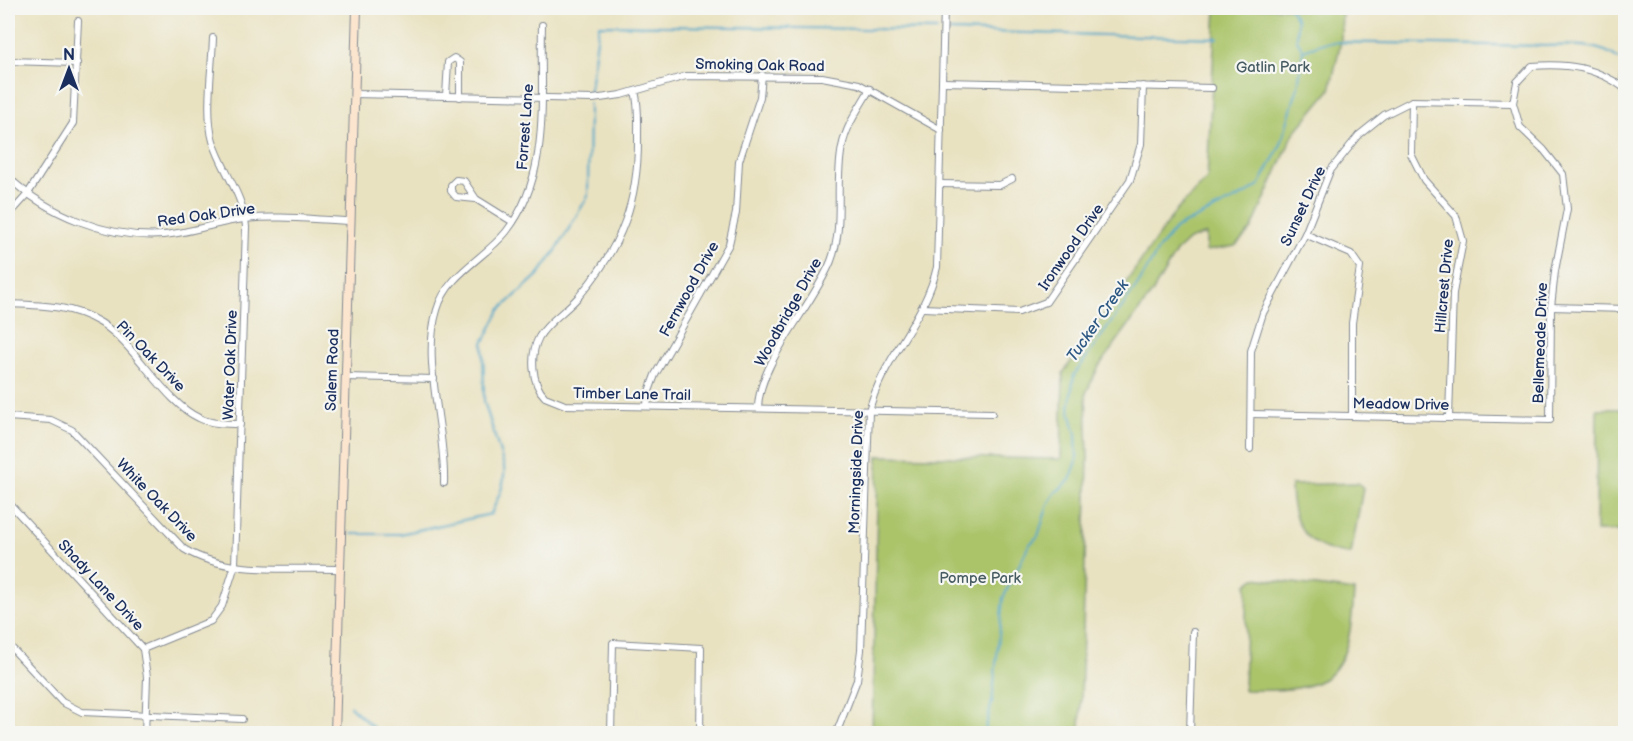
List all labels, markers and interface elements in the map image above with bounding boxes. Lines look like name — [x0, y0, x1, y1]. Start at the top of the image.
north arrow — [39, 39, 99, 99]
text: N — [63, 46, 75, 65]
street label: Smoking Oak Road — [695, 55, 825, 76]
park label: Gatlin Park — [1236, 58, 1311, 77]
street label: Forrest Lane — [513, 83, 538, 171]
street label: Sunset Drive — [1277, 163, 1330, 249]
street label: Red Oak Drive — [156, 199, 256, 232]
street label: Ironwood Drive — [1035, 200, 1108, 294]
street label: Fernwood Drive — [655, 238, 724, 340]
street label: Hillcrest Drive — [1431, 238, 1458, 334]
street label: Woodbridge Drive — [751, 254, 826, 370]
water label: Tucker Creek — [1063, 275, 1134, 366]
street label: Bellemeade Drive — [1529, 282, 1552, 404]
street label: Water Oak Drive — [219, 310, 242, 420]
street label: Pin Oak Drive — [112, 317, 189, 396]
street label: Salem Road — [322, 328, 343, 412]
street label: Timber Lane Trail — [573, 384, 691, 405]
street label: Meadow Drive — [1352, 394, 1450, 415]
street label: Morningside Drive — [845, 410, 868, 534]
street label: White Oak Drive — [112, 455, 201, 546]
street label: Shady Lane Drive — [54, 536, 148, 635]
park label: Pompe Park — [939, 569, 1021, 588]

